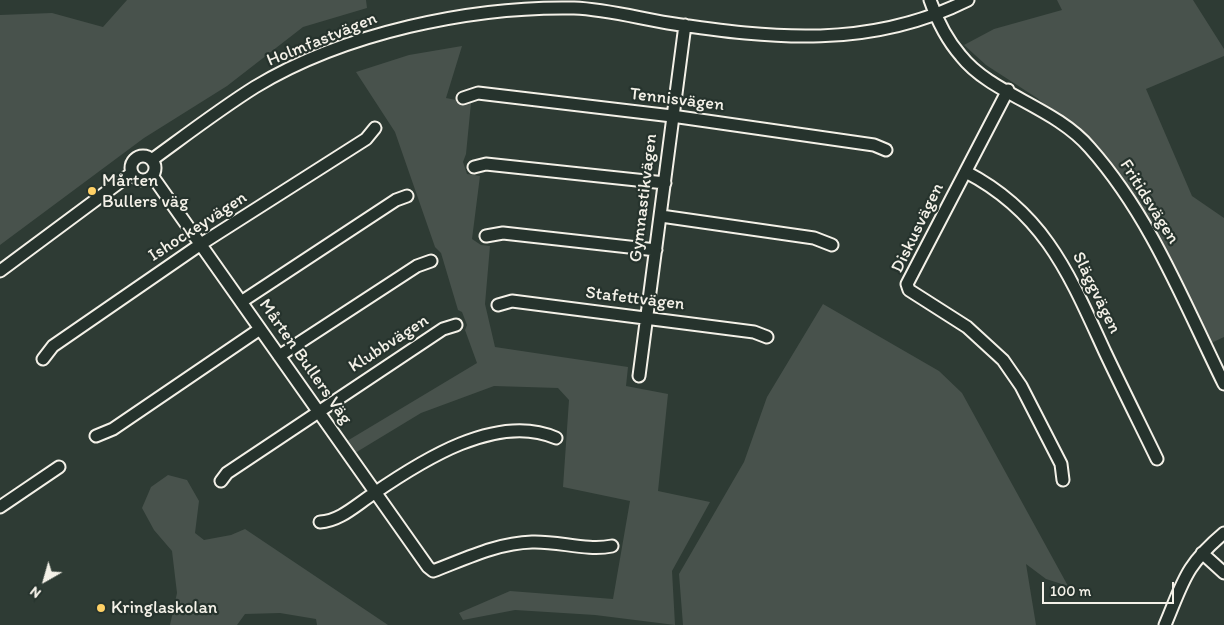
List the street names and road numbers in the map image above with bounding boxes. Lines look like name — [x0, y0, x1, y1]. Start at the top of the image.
street label: Holmfastvägen — [264, 8, 380, 72]
street label: Tennisvägen — [629, 83, 725, 117]
street label: Gymnastikvägen — [625, 133, 663, 263]
street label: Fritidsvägen — [1114, 156, 1184, 248]
street label: Diskusvägen — [887, 180, 949, 276]
street label: Ishockeyvägen — [145, 187, 251, 267]
street label: Släggvägen — [1067, 248, 1125, 338]
street label: Stafettvägen — [584, 282, 686, 316]
street label: Mårten Bullers Väg — [254, 295, 356, 429]
street label: Klubbvägen — [345, 310, 433, 378]

